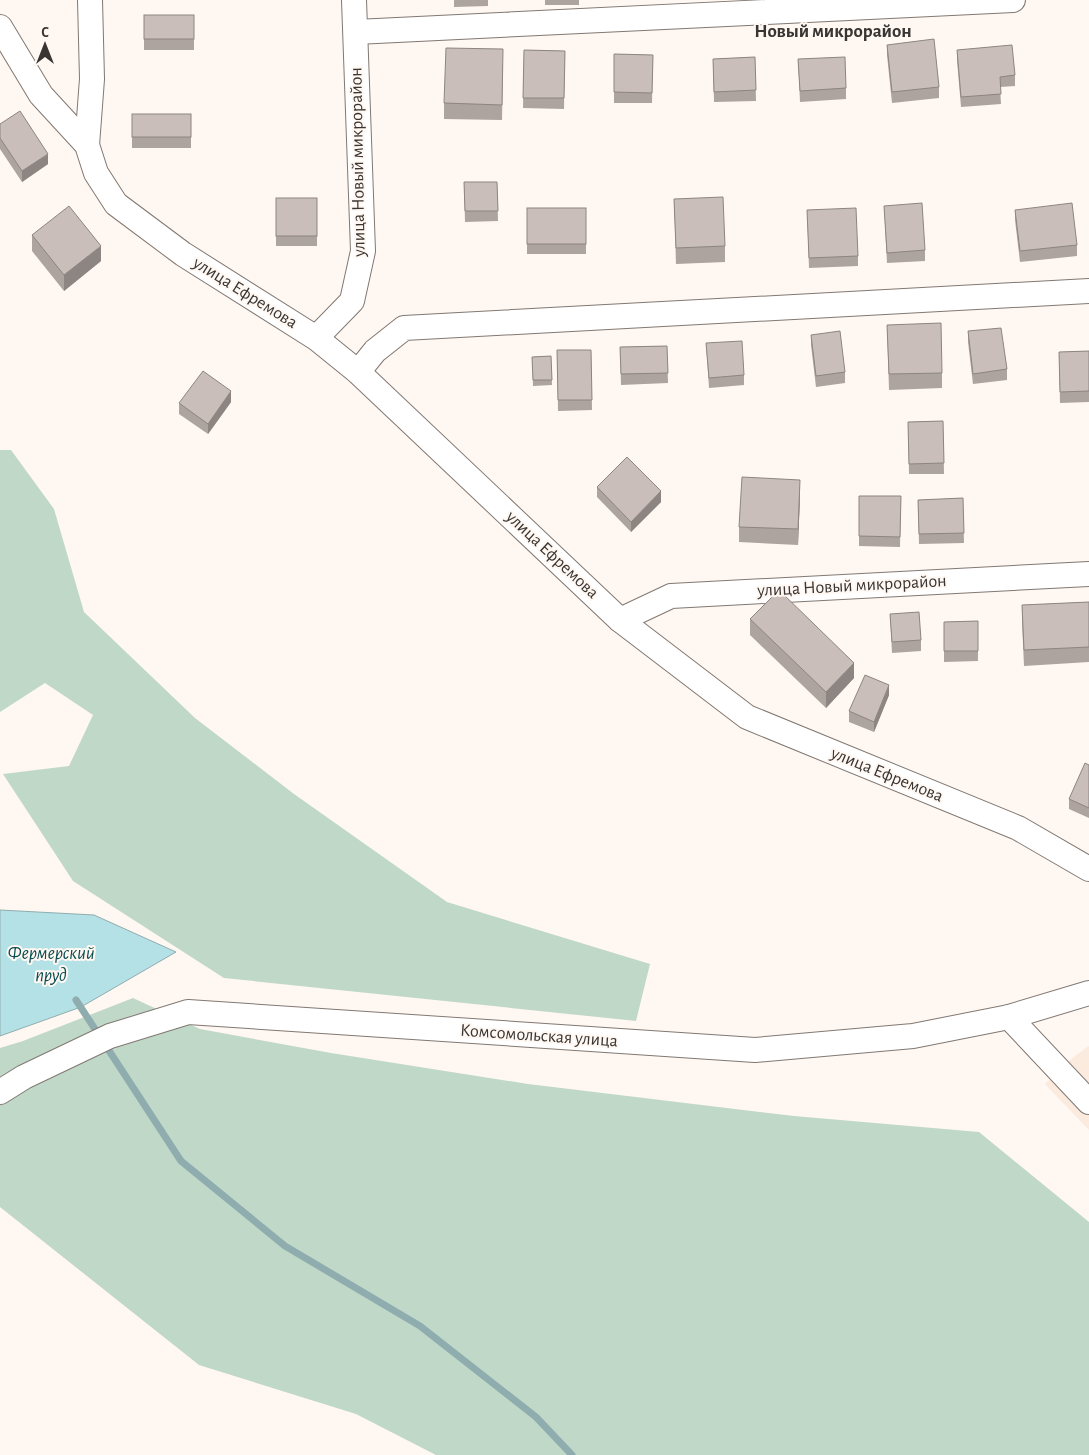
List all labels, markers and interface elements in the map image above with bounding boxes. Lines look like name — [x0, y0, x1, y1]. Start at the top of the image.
north arrow — [20, 20, 70, 70]
district label: Новый микрорайон — [754, 22, 912, 41]
text: С — [41, 26, 49, 40]
street label: улица Новый микрорайон — [347, 67, 369, 258]
street label: улица Ефремова — [189, 253, 300, 332]
street label: улица Ефремова — [502, 507, 602, 602]
street label: улица Новый микрорайон — [756, 572, 947, 600]
street label: улица Ефремова — [827, 744, 946, 806]
water label: Фермерский пруд — [7, 944, 95, 985]
street label: Комсомольская улица — [459, 1022, 619, 1050]

